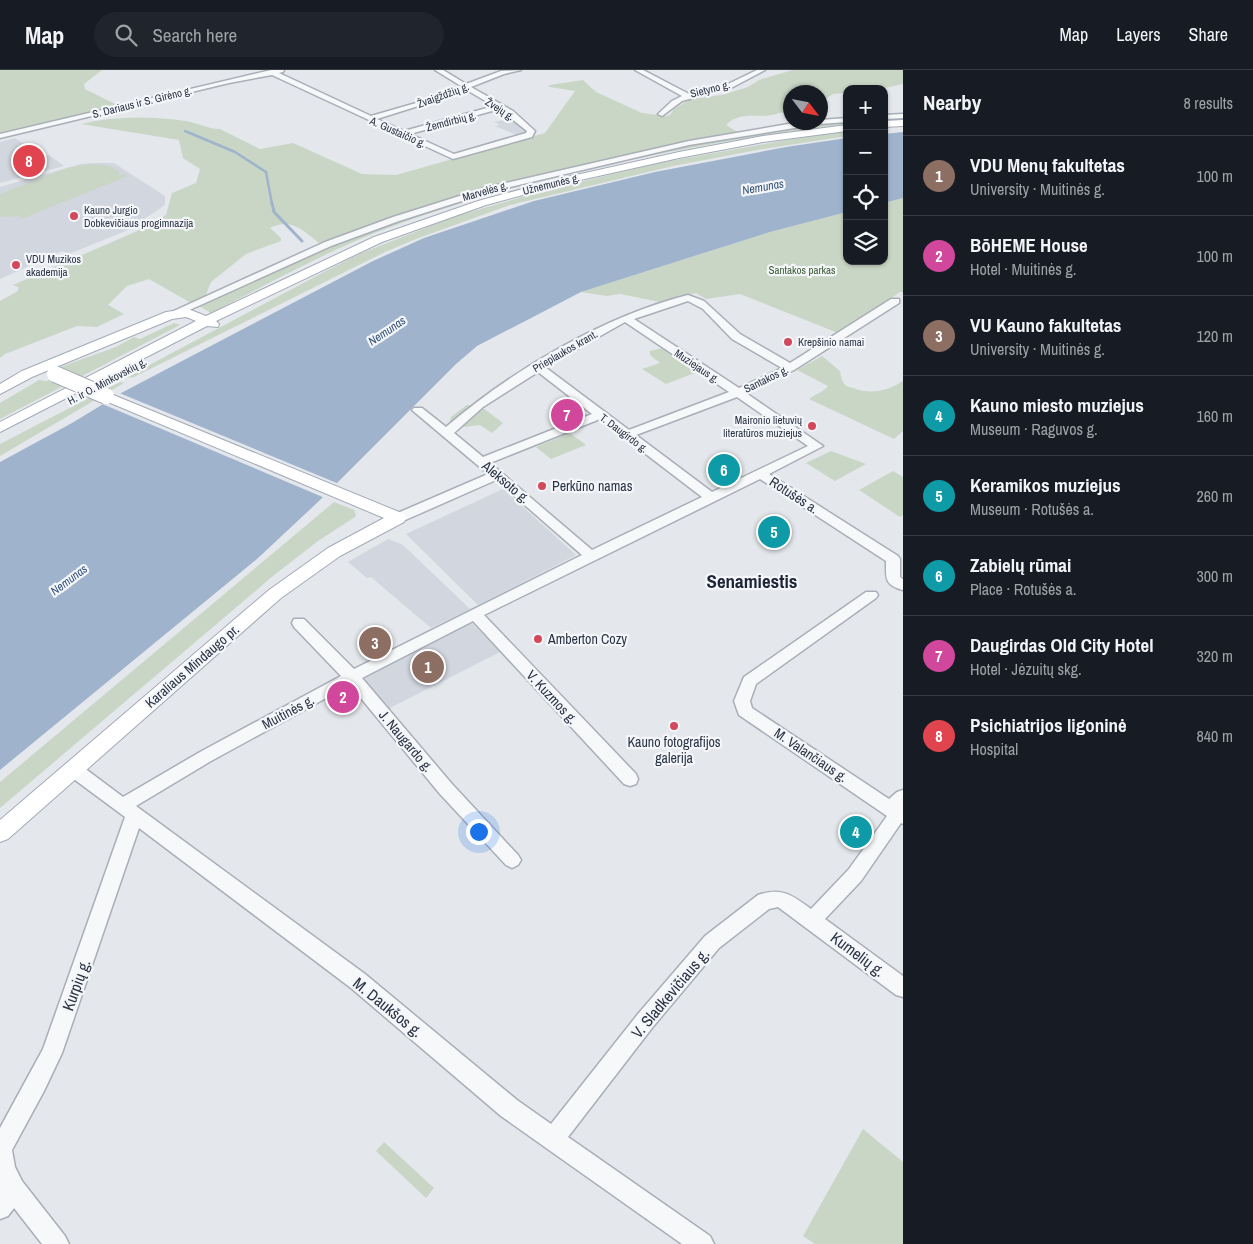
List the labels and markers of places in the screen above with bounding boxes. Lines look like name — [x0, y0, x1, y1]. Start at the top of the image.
pin: 8 — [13, 142, 45, 180]
place label: Kauno Jurgio Dobkevičiaus progimnazija — [84, 203, 193, 230]
marker: Kauno Jurgio Dobkevičiaus progimnazija — [68, 210, 80, 222]
place label: VDU Muzikos akademija — [26, 252, 82, 279]
marker: VDU Muzikos akademija — [10, 259, 22, 271]
place label: Krepšinio namai — [798, 335, 864, 349]
marker: Krepšinio namai — [782, 336, 794, 348]
pin: 7 — [551, 396, 583, 434]
place label: Maironio lietuvių literatūros muziejus — [723, 413, 802, 440]
marker: Maironio lietuvių literatūros muziejus — [806, 420, 818, 432]
pin: 6 — [708, 451, 740, 489]
place label: Perkūno namas — [552, 477, 633, 495]
marker: Perkūno namas — [536, 480, 548, 492]
pin: 5 — [758, 513, 790, 551]
pin: 3 — [359, 624, 391, 662]
place label: Amberton Cozy — [547, 630, 627, 648]
marker: Amberton Cozy — [532, 633, 544, 645]
pin: 1 — [412, 648, 444, 686]
pin: 2 — [327, 678, 359, 716]
marker: Kauno fotografijos galerija — [668, 720, 680, 732]
place label: Kauno fotografijos galerija — [627, 733, 721, 767]
pin: 4 — [840, 813, 872, 851]

